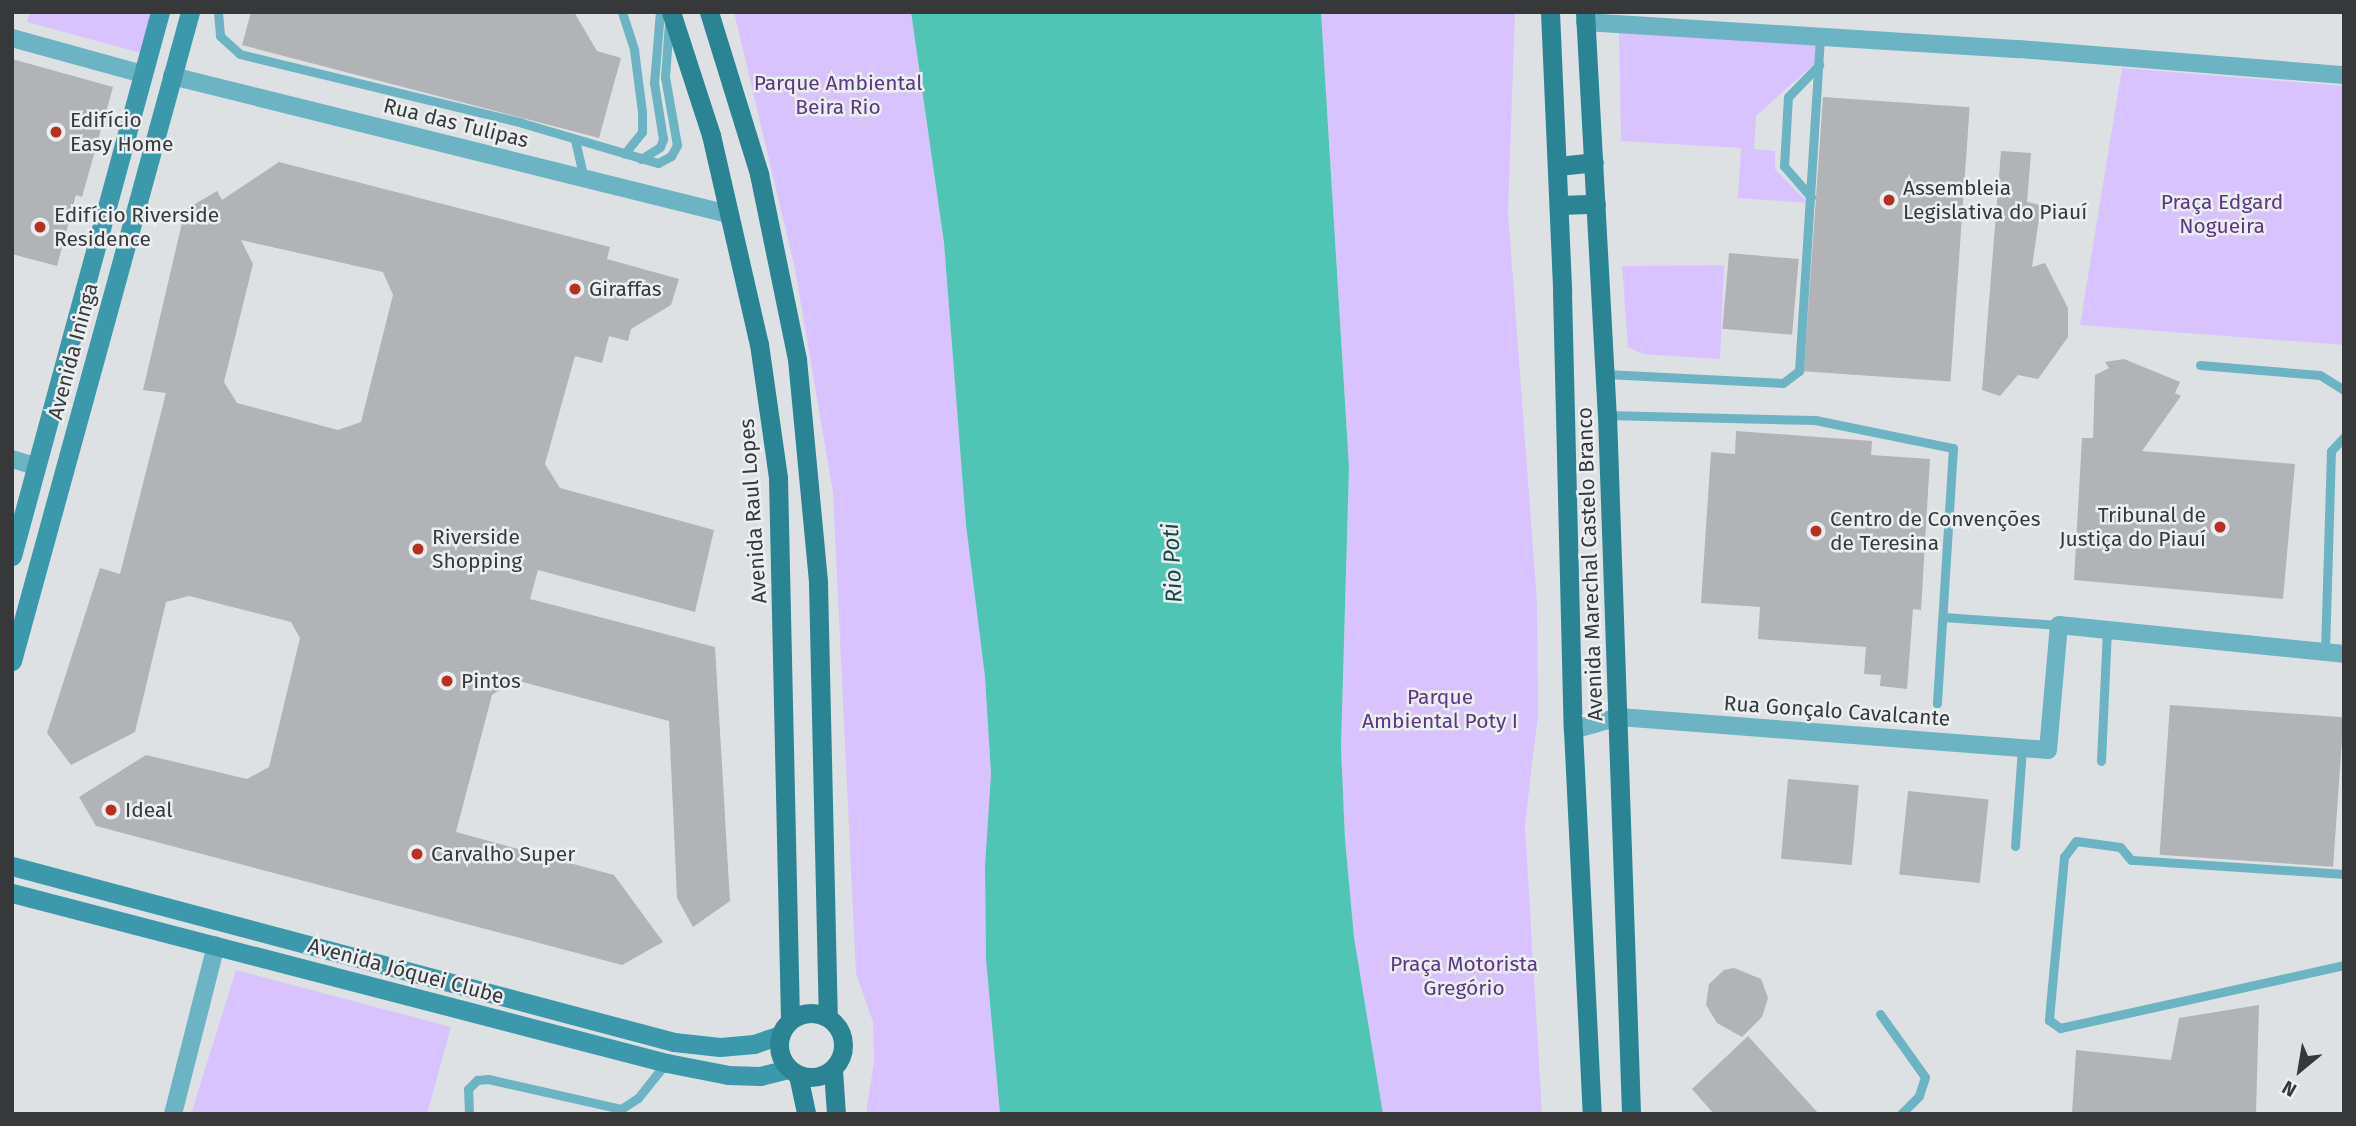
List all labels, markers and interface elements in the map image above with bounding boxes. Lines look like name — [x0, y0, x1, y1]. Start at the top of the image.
park label: Parque Ambiental Beira Rio — [754, 70, 922, 120]
street label: Rua das Tulipas — [381, 93, 531, 153]
place label: Edifício Easy Home — [70, 107, 174, 157]
marker: Edifício Easy Home — [48, 124, 64, 140]
place label: Assembleia Legislativa do Piauí — [1903, 175, 2087, 225]
park label: Praça Edgard Nogueira — [2161, 189, 2283, 239]
marker: Assembleia Legislativa do Piauí — [1881, 192, 1897, 208]
place label: Edifício Riverside Residence — [54, 202, 219, 252]
marker: Edifício Riverside Residence — [32, 219, 48, 235]
place label: Giraffas — [589, 276, 662, 302]
street label: Avenida Ininga — [43, 280, 103, 422]
marker: Giraffas — [567, 281, 583, 297]
street label: Avenida Marechal Castelo Branco — [1572, 406, 1608, 722]
street label: Avenida Raul Lopes — [734, 418, 772, 604]
place label: Tribunal de Justiça do Piauí — [2059, 502, 2206, 552]
place label: Centro de Convenções de Teresina — [1830, 506, 2040, 556]
marker: Tribunal de Justiça do Piauí — [2212, 519, 2228, 535]
water label: Rio Poti — [1156, 522, 1188, 604]
marker: Centro de Convenções de Teresina — [1808, 523, 1824, 539]
place label: Riverside Shopping — [432, 524, 522, 574]
marker: Riverside Shopping — [410, 541, 426, 557]
place label: Pintos — [461, 668, 521, 694]
marker: Pintos — [439, 673, 455, 689]
park label: Parque Ambiental Poty I — [1362, 684, 1518, 734]
street label: Rua Gonçalo Cavalcante — [1723, 691, 1951, 731]
place label: Ideal — [125, 797, 172, 823]
marker: Ideal — [103, 802, 119, 818]
place label: Carvalho Super — [431, 841, 575, 867]
marker: Carvalho Super — [409, 846, 425, 862]
street label: Avenida Jóquei Clube — [305, 933, 507, 1009]
park label: Praça Motorista Gregório — [1390, 951, 1538, 1001]
north arrow — [2265, 1035, 2335, 1105]
text: N — [2278, 1076, 2300, 1102]

